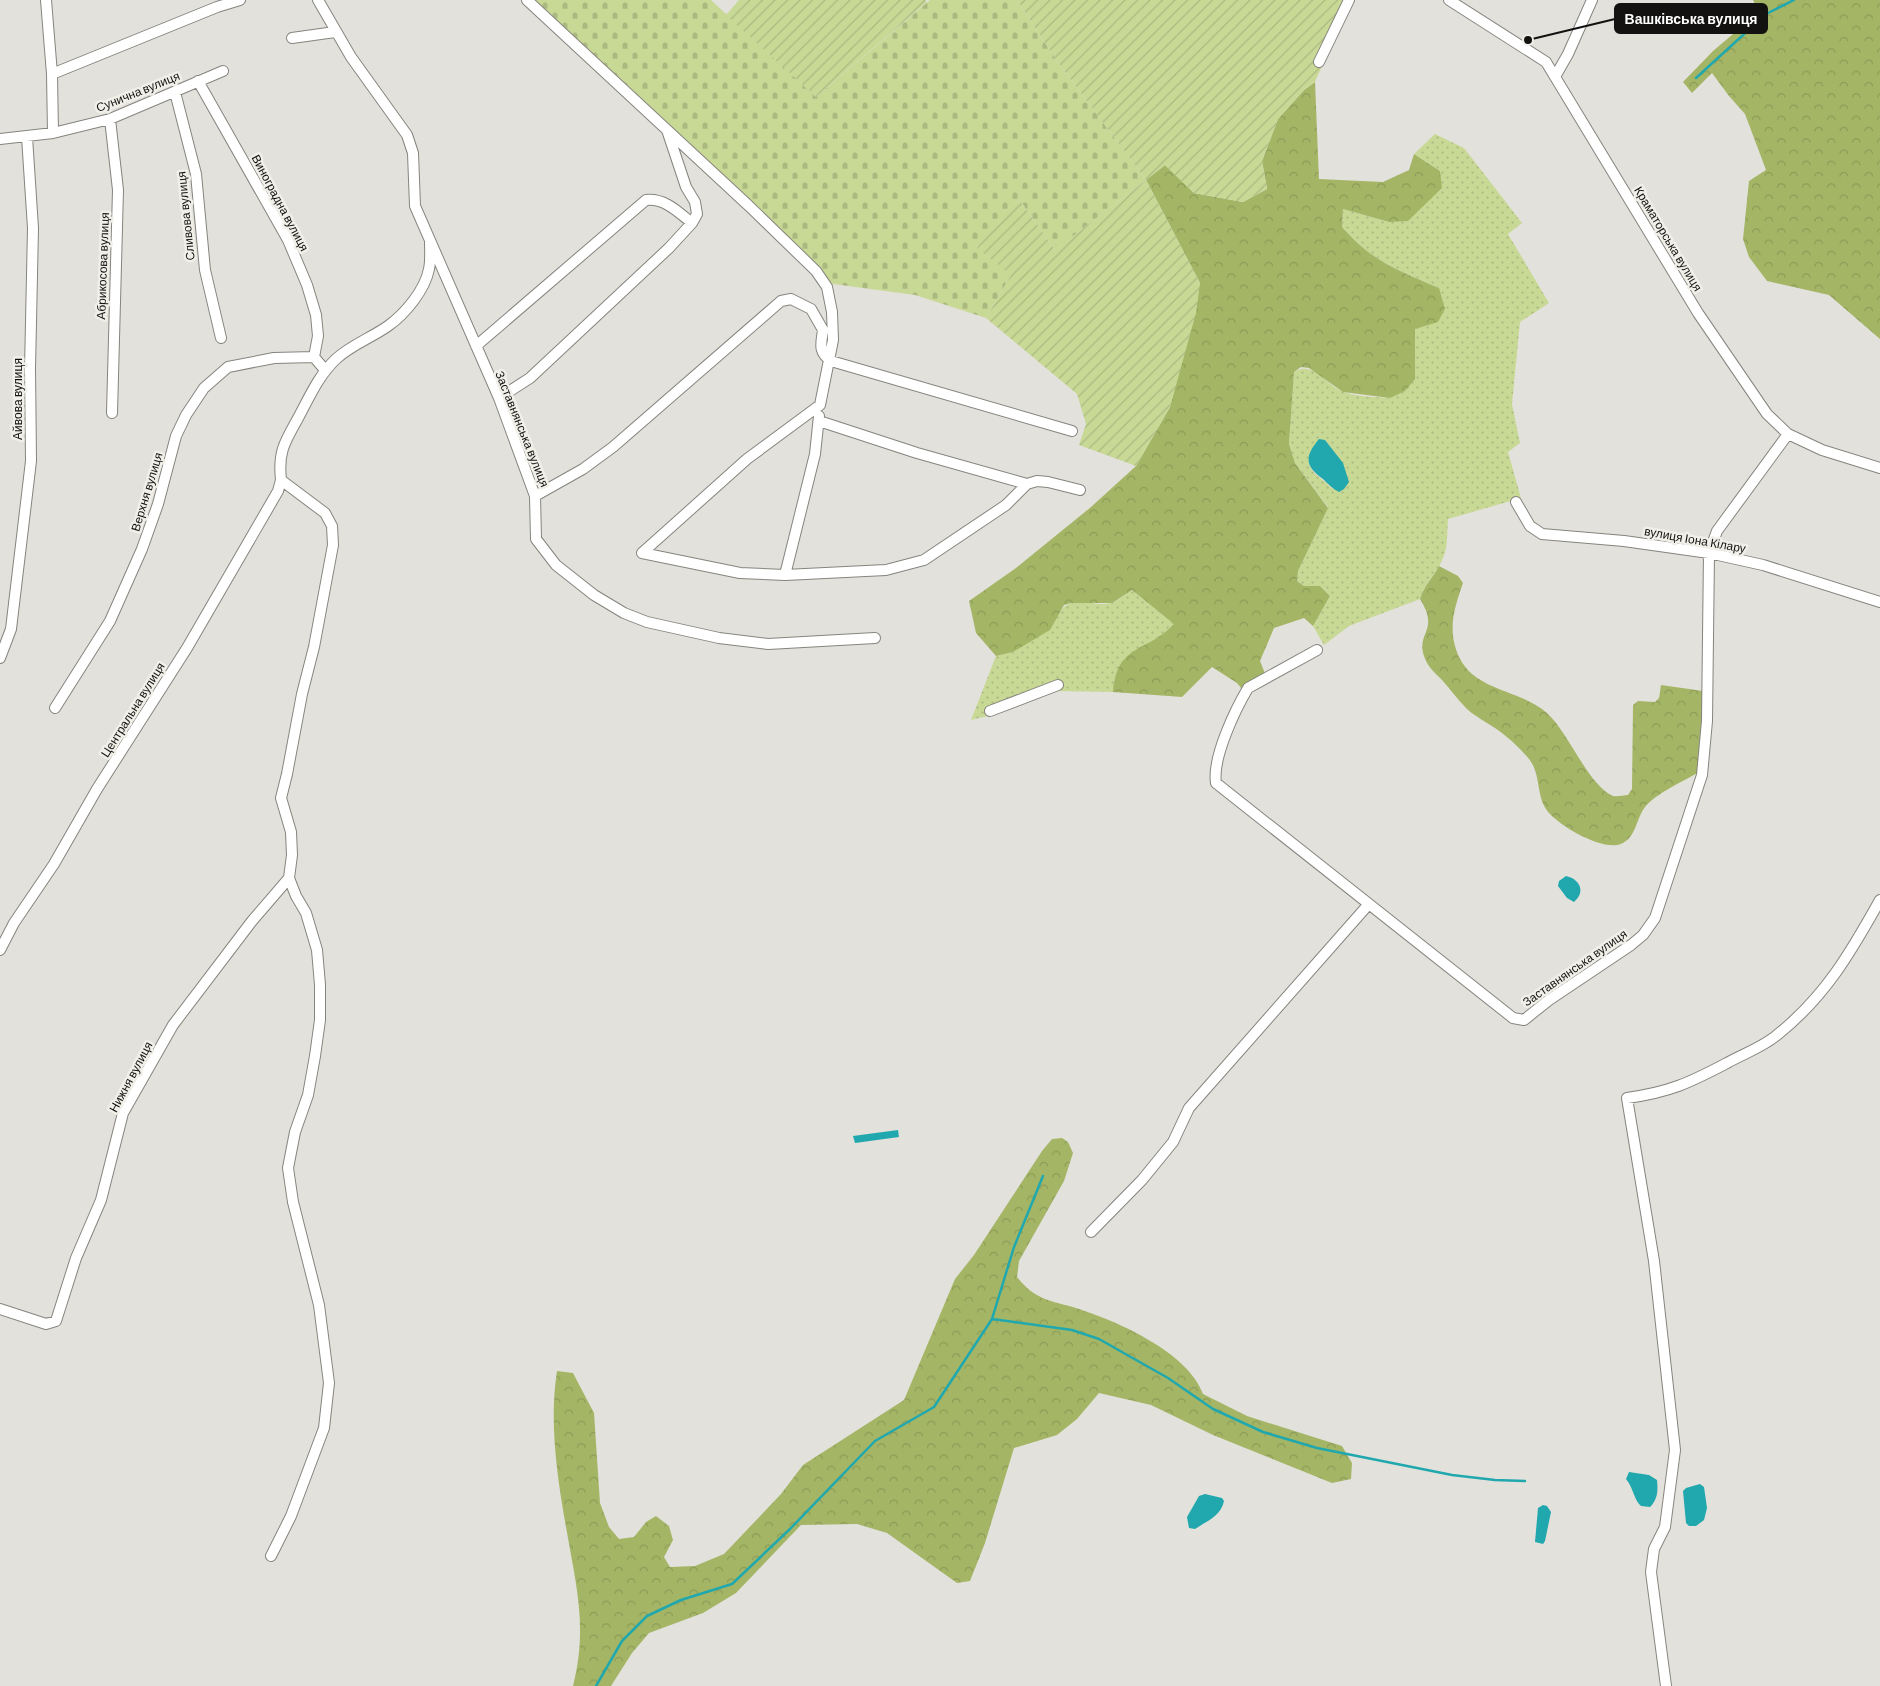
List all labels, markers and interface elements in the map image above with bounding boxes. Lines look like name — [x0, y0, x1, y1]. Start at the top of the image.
callout: Вашківська вулиця — [1615, 4, 1767, 33]
text: Вашківська вулиця — [1625, 10, 1757, 27]
street label: Сунична вулиця — [94, 68, 182, 115]
street label: Виноградна вулиця — [249, 152, 312, 254]
street label: Сливова вулиця — [173, 171, 198, 261]
street label: Краматорська вулиця — [1631, 184, 1706, 294]
street label: Абрикосова вулиця — [93, 212, 112, 320]
street label: Айвова вулиця — [10, 358, 25, 440]
street label: Заставнянська вулиця — [492, 369, 553, 489]
street label: Верхня вулиця — [127, 451, 166, 533]
street label: вулиця Іона Кілару — [1643, 523, 1747, 556]
street label: Центральна вулиця — [97, 660, 168, 760]
street label: Заставнянська вулиця — [1520, 926, 1630, 1009]
street label: Нижня вулиця — [106, 1039, 155, 1115]

